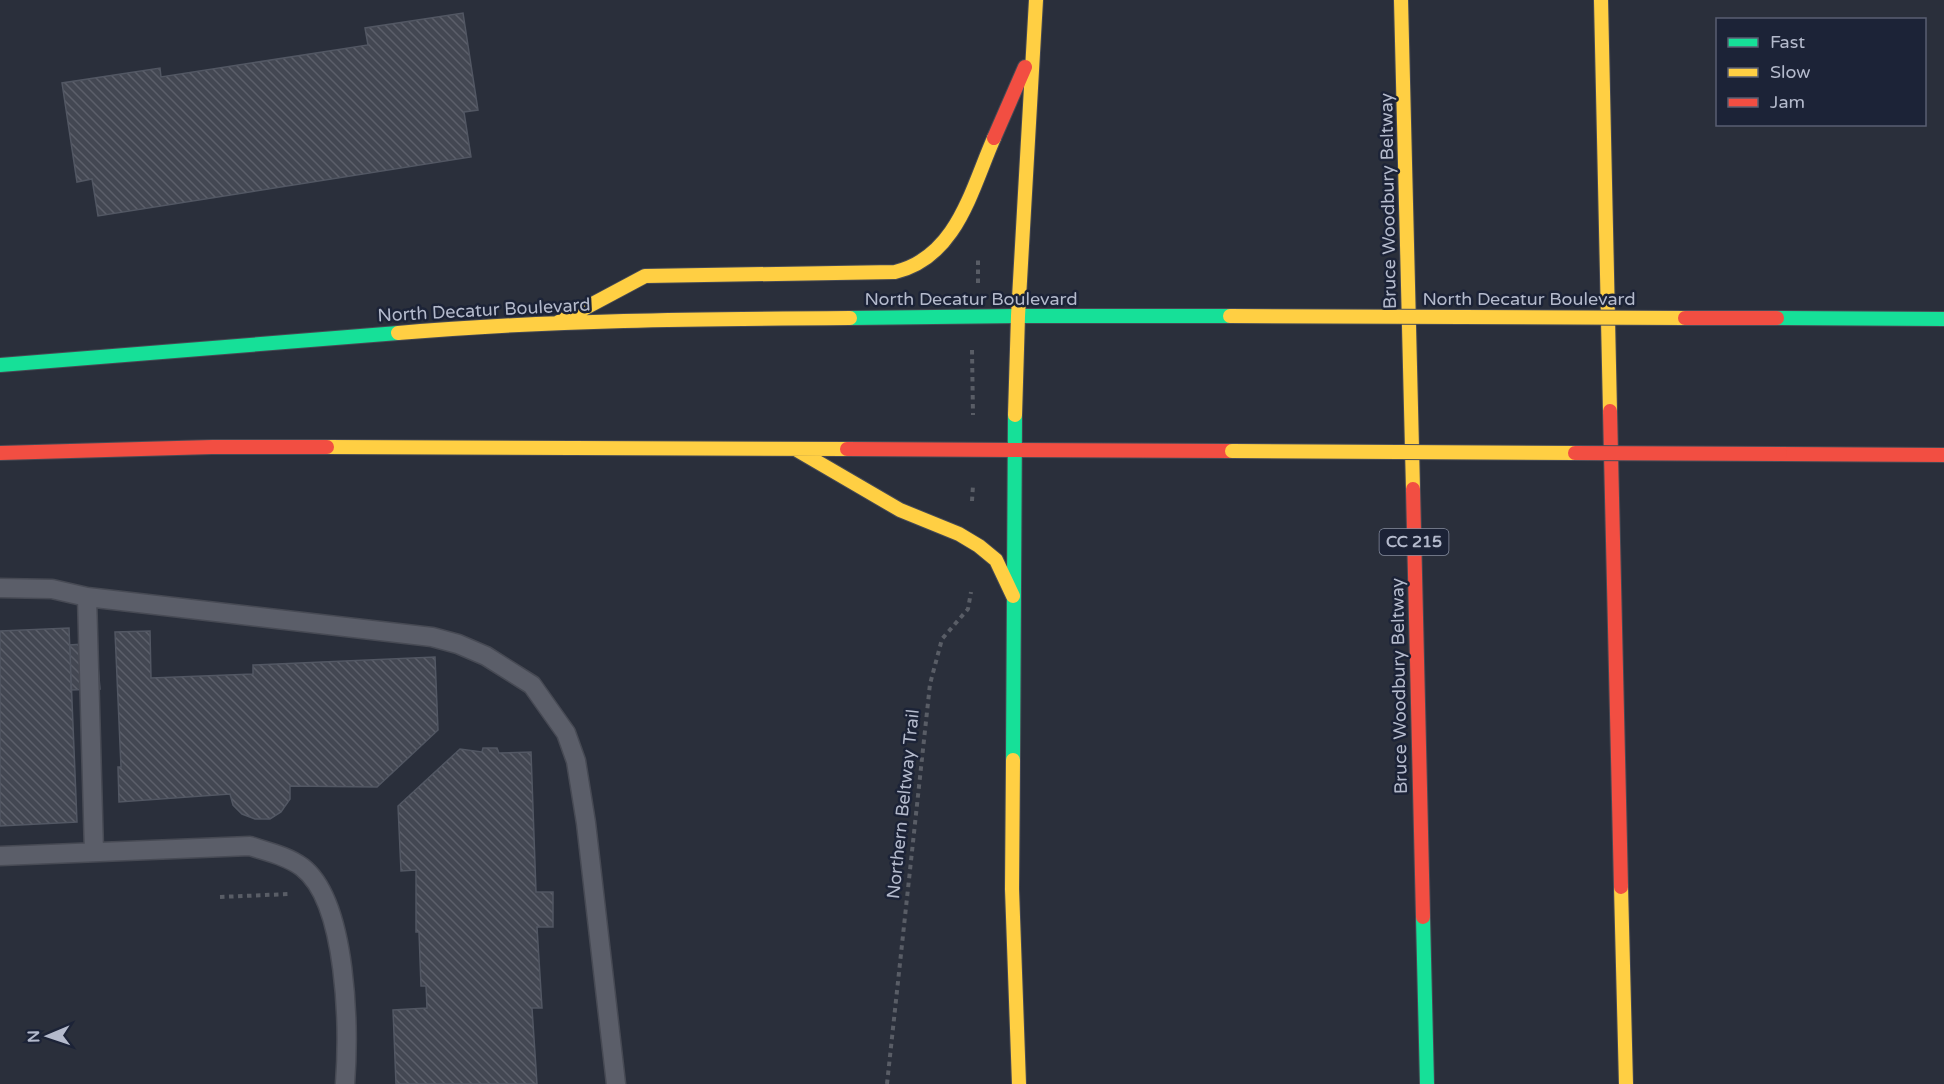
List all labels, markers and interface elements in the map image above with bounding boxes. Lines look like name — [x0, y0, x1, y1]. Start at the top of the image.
legend — [1716, 18, 1926, 126]
text: Fast — [1770, 31, 1805, 53]
text: Slow — [1770, 61, 1811, 83]
text: Jam — [1770, 91, 1805, 113]
street label: Bruce Woodbury Beltway — [1375, 92, 1401, 309]
street label: North Decatur Boulevard — [864, 288, 1078, 310]
street label: North Decatur Boulevard — [1422, 288, 1636, 310]
street label: North Decatur Boulevard — [377, 293, 591, 327]
road number: CC 215 — [1380, 529, 1448, 555]
street label: Bruce Woodbury Beltway — [1386, 577, 1412, 794]
street label: Northern Beltway Trail — [882, 708, 924, 900]
north arrow — [18, 1006, 78, 1066]
text: N — [24, 1030, 44, 1043]

